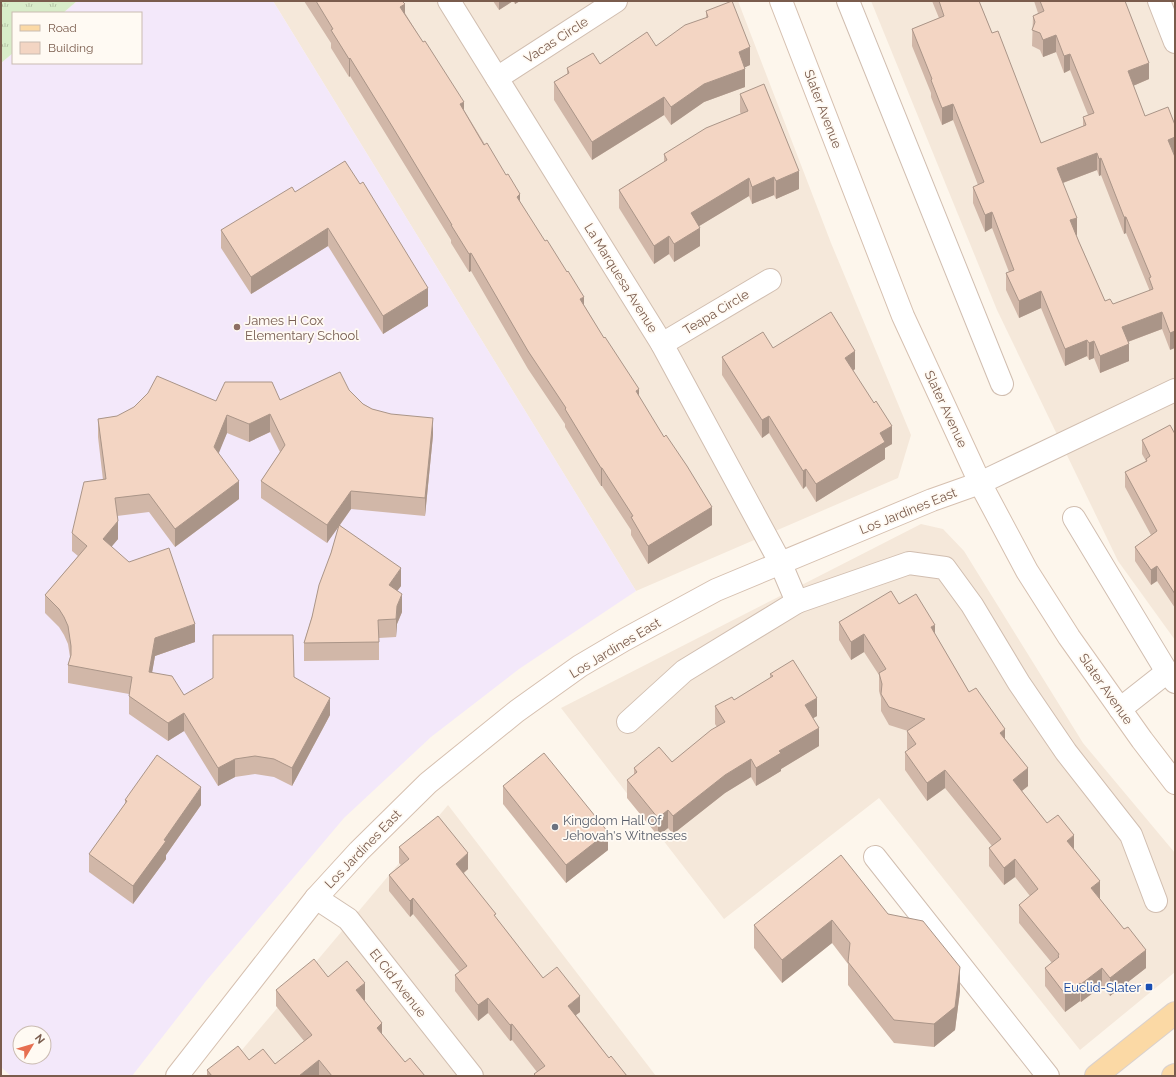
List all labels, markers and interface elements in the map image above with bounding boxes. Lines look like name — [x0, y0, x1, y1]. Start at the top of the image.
legend — [12, 12, 142, 64]
street label: Vacas Circle — [521, 14, 591, 66]
text: Road — [48, 21, 77, 35]
text: Building — [48, 41, 94, 55]
street label: Slater Avenue — [801, 68, 845, 151]
street label: La Marquesa Avenue — [581, 221, 661, 336]
street label: Teapa Circle — [680, 286, 752, 337]
place label: James H Cox Elementary School — [245, 313, 359, 343]
marker: James H Cox Elementary School — [232, 322, 242, 332]
street label: Slater Avenue — [922, 368, 971, 450]
street label: Los Jardines East — [857, 484, 959, 537]
street label: Los Jardines East — [567, 615, 664, 681]
street label: Slater Avenue — [1076, 651, 1136, 728]
street label: Los Jardines East — [322, 806, 405, 891]
place label: Kingdom Hall Of Jehovah's Witnesses — [563, 813, 687, 843]
marker: Kingdom Hall Of Jehovah's Witnesses — [550, 822, 560, 832]
street label: El Cid Avenue — [367, 946, 430, 1021]
place label: Euclid-Slater — [1064, 980, 1141, 995]
marker: Euclid-Slater — [1144, 982, 1154, 992]
north arrow — [12, 1025, 52, 1065]
text: N — [32, 1032, 47, 1046]

